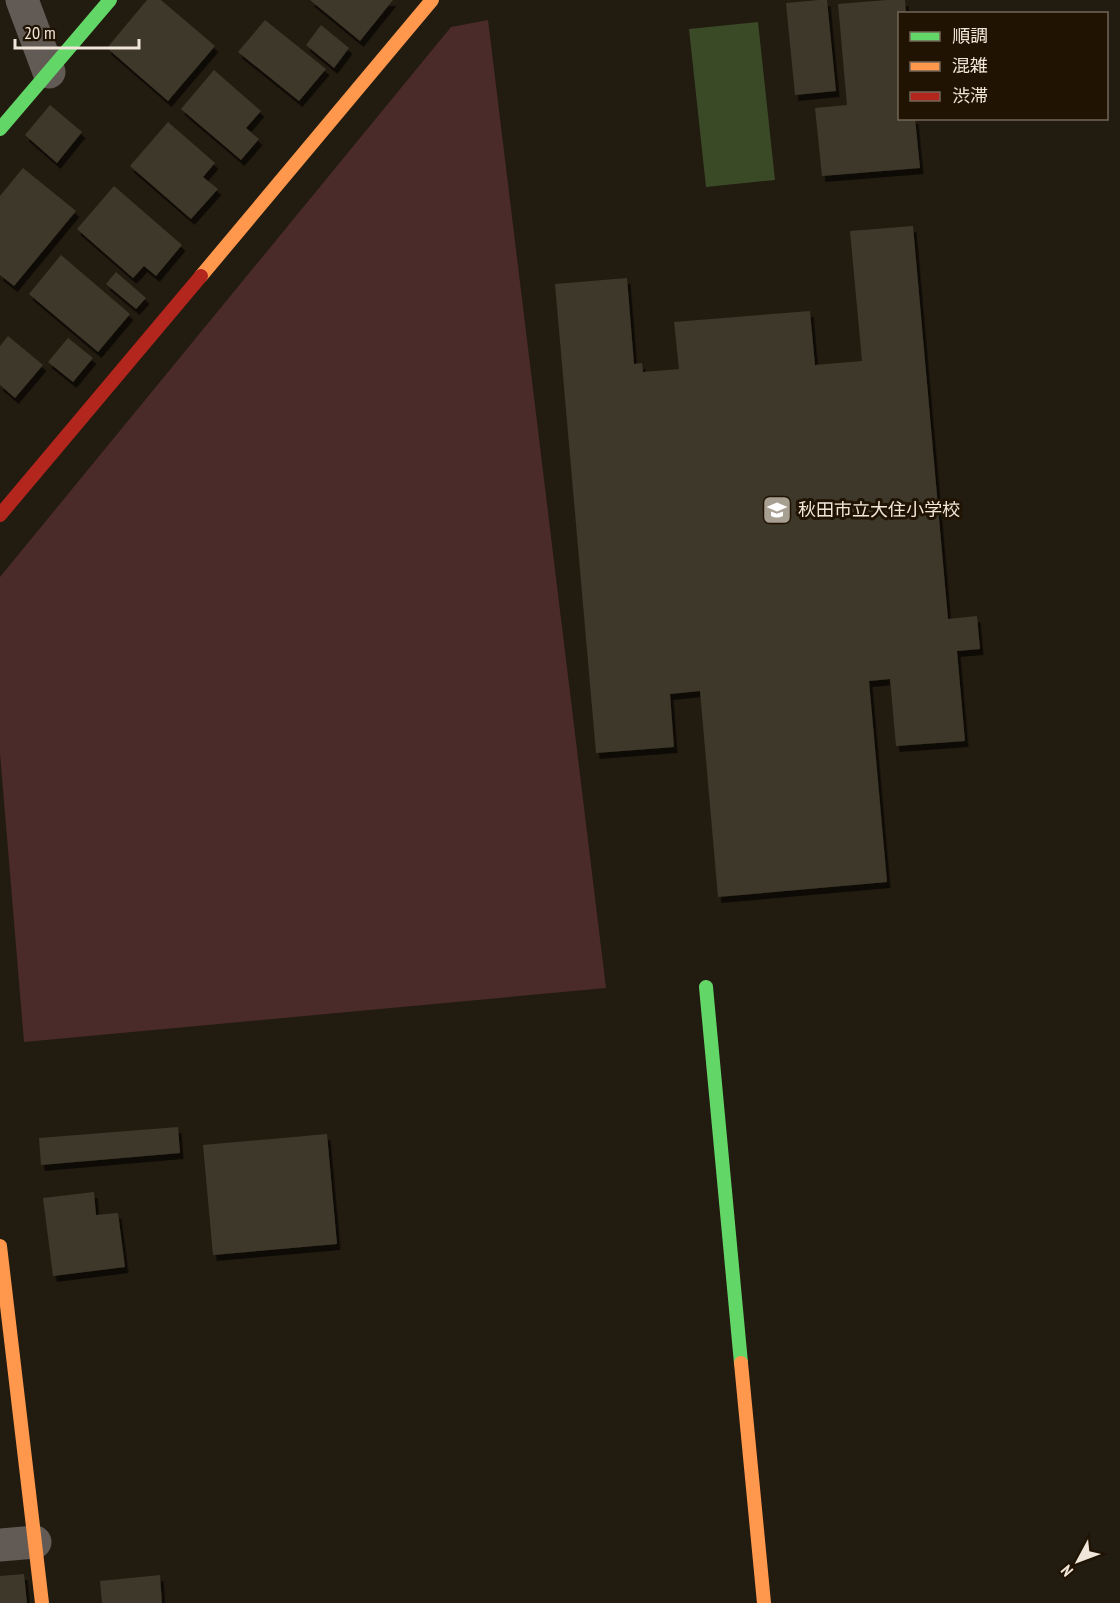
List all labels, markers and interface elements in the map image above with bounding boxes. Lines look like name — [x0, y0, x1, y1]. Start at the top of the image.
scale bar — [15, 12, 140, 50]
legend — [898, 12, 1108, 120]
text: 20 m — [24, 21, 56, 44]
text: 順調 — [952, 24, 988, 47]
text: 混雑 — [952, 54, 988, 77]
text: 渋滞 — [952, 84, 988, 107]
school or university icon: 秋田市立大住小学校 — [761, 494, 793, 526]
place label: 秋田市立大住小学校 — [798, 498, 960, 521]
north arrow — [1048, 1531, 1108, 1591]
text: N — [1056, 1561, 1077, 1581]

